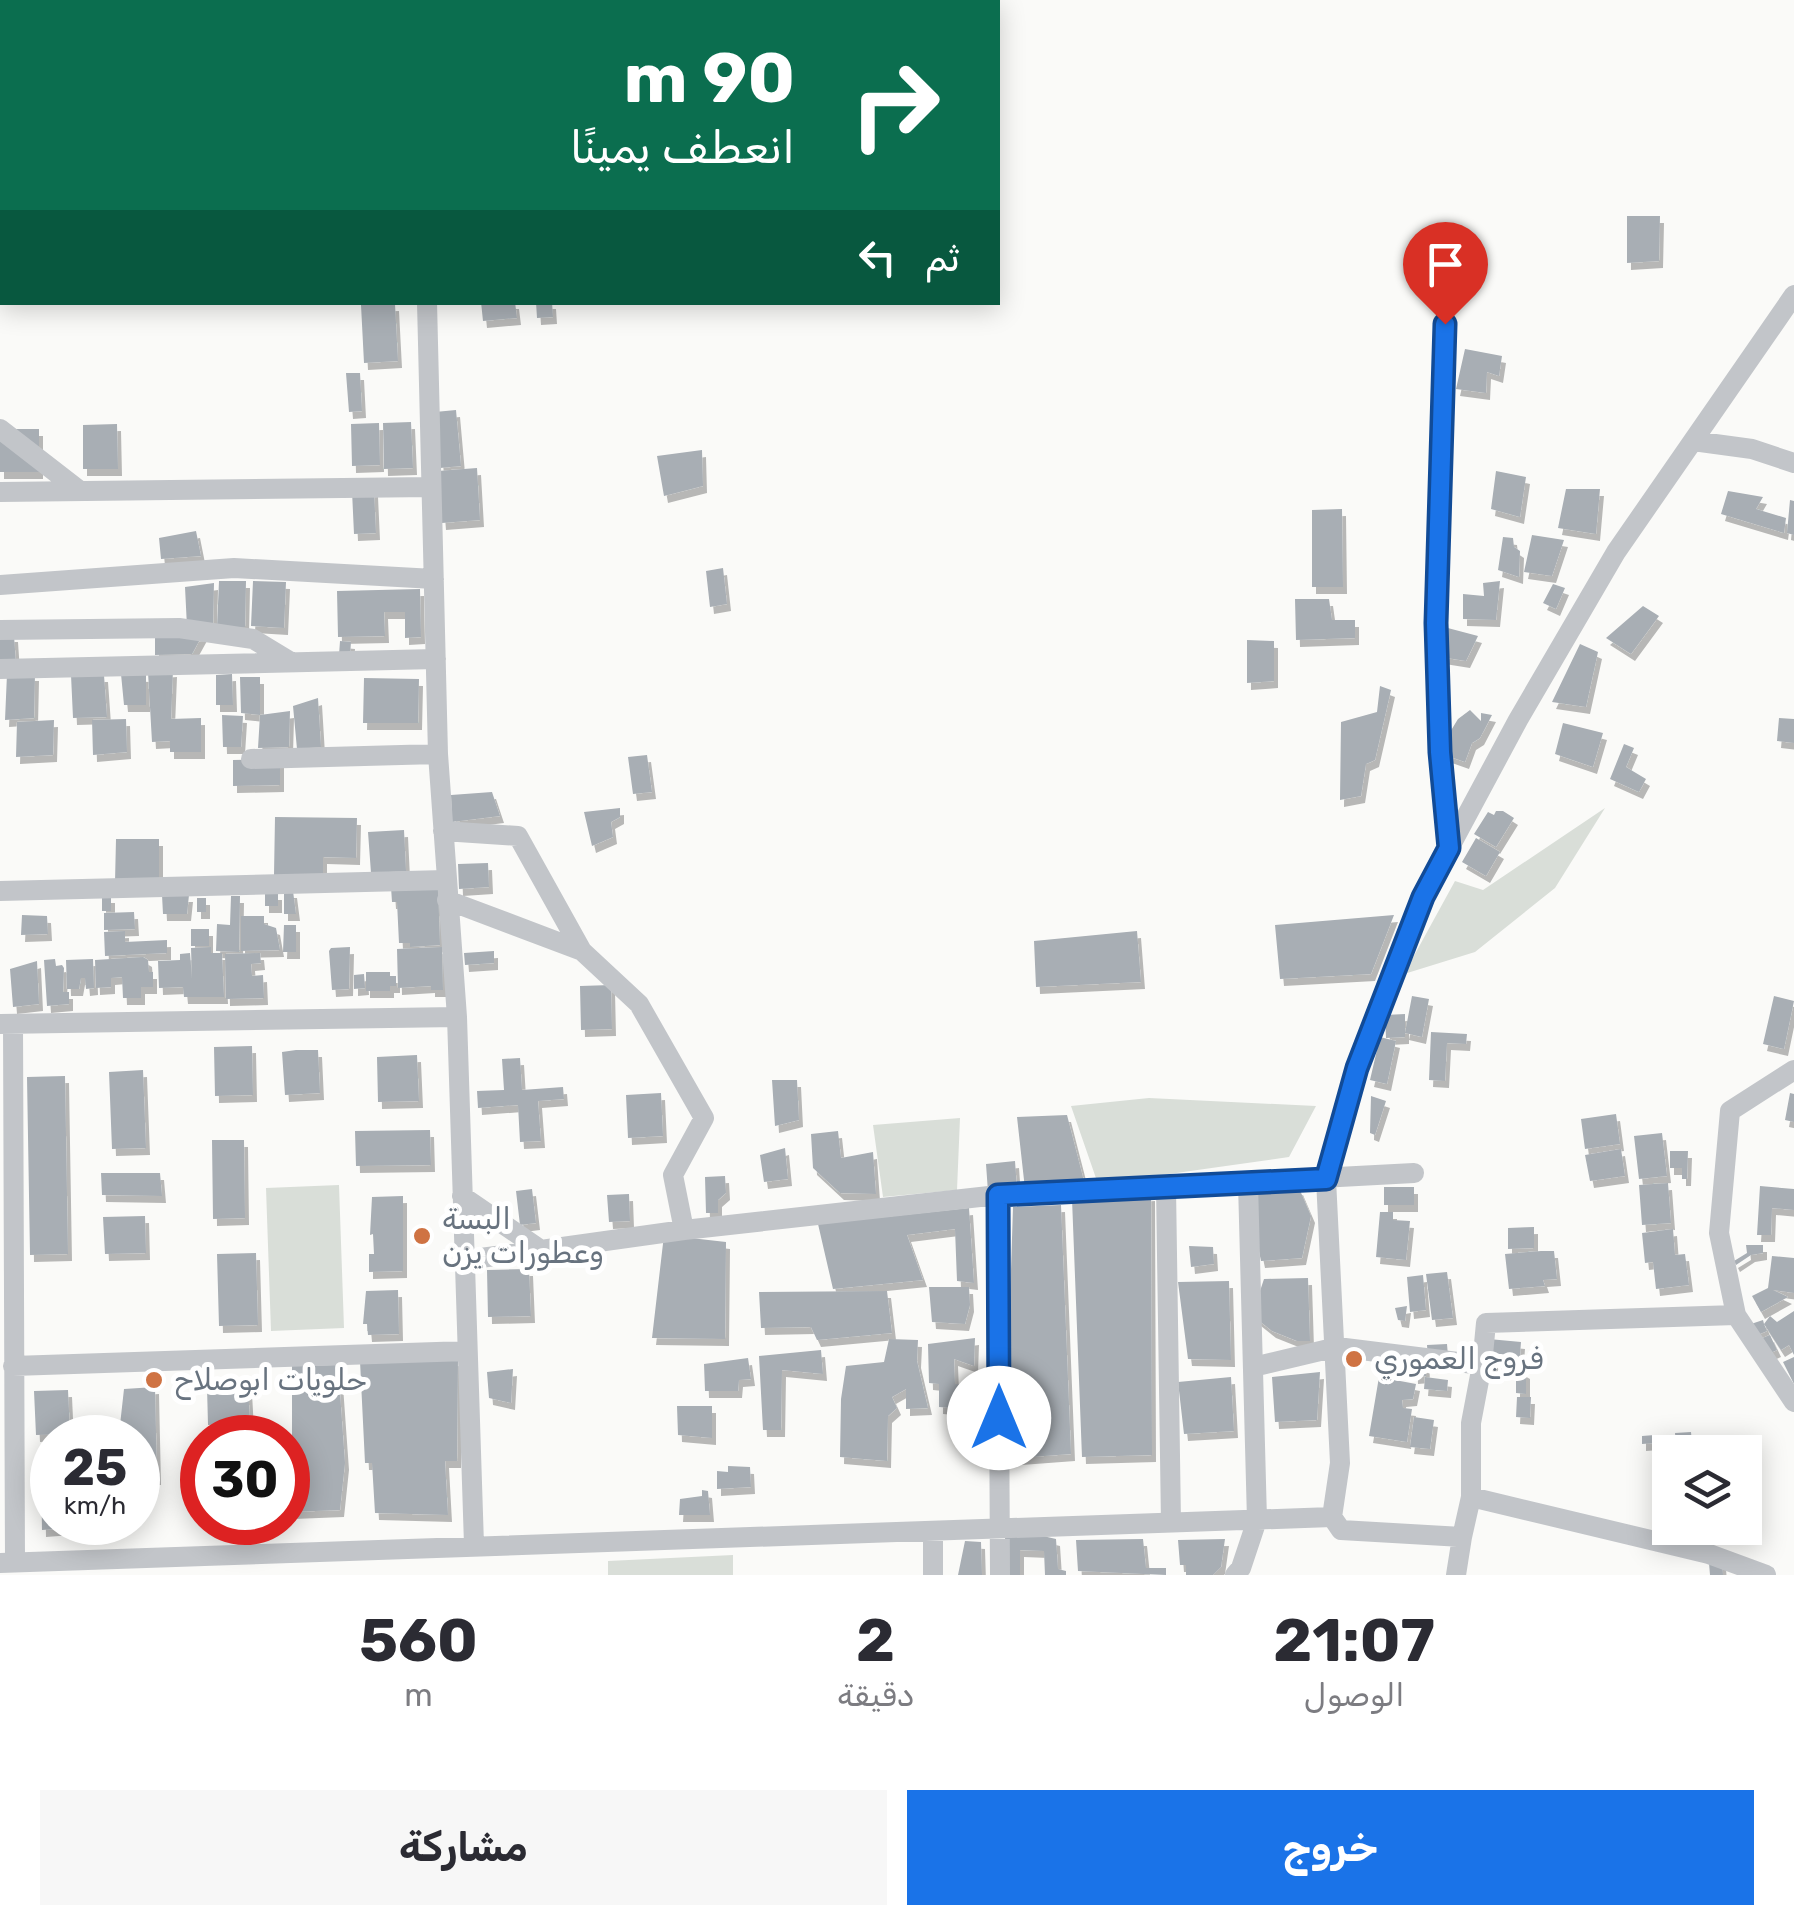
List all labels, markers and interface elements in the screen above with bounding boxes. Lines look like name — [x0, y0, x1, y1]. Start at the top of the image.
text: 90 m — [623, 37, 795, 120]
icon: right — [830, 40, 960, 170]
text: انعطف يمينًا — [570, 121, 795, 174]
pin — [1403, 222, 1488, 325]
icon: left — [850, 230, 905, 285]
text: ثم — [925, 235, 960, 281]
icon: arrive — [1418, 237, 1473, 292]
place label: البسة وعطورات يزن — [442, 1201, 604, 1271]
marker: البسة وعطورات يزن — [411, 1225, 433, 1247]
place label: فروج العموري — [1374, 1341, 1543, 1380]
marker: فروج العموري — [1343, 1348, 1365, 1370]
place label: حلويات ابوصلاح — [174, 1362, 367, 1400]
position arrow — [947, 1366, 1051, 1470]
marker: حلويات ابوصلاح — [143, 1369, 165, 1391]
speed limit sign: 30 — [180, 1415, 310, 1545]
map controls — [1652, 1435, 1762, 1545]
button: layers — [1652, 1435, 1762, 1545]
text: 25 — [63, 1438, 127, 1498]
text: km/h — [64, 1491, 126, 1520]
text: 560 — [359, 1605, 478, 1676]
text: 2 — [856, 1605, 895, 1676]
text: 21:07 — [1273, 1605, 1435, 1676]
text: m — [404, 1676, 433, 1714]
text: دقيقة — [837, 1676, 914, 1714]
text: الوصول — [1304, 1676, 1405, 1714]
button: مشاركة — [40, 1790, 887, 1905]
button: خروج — [907, 1790, 1754, 1905]

